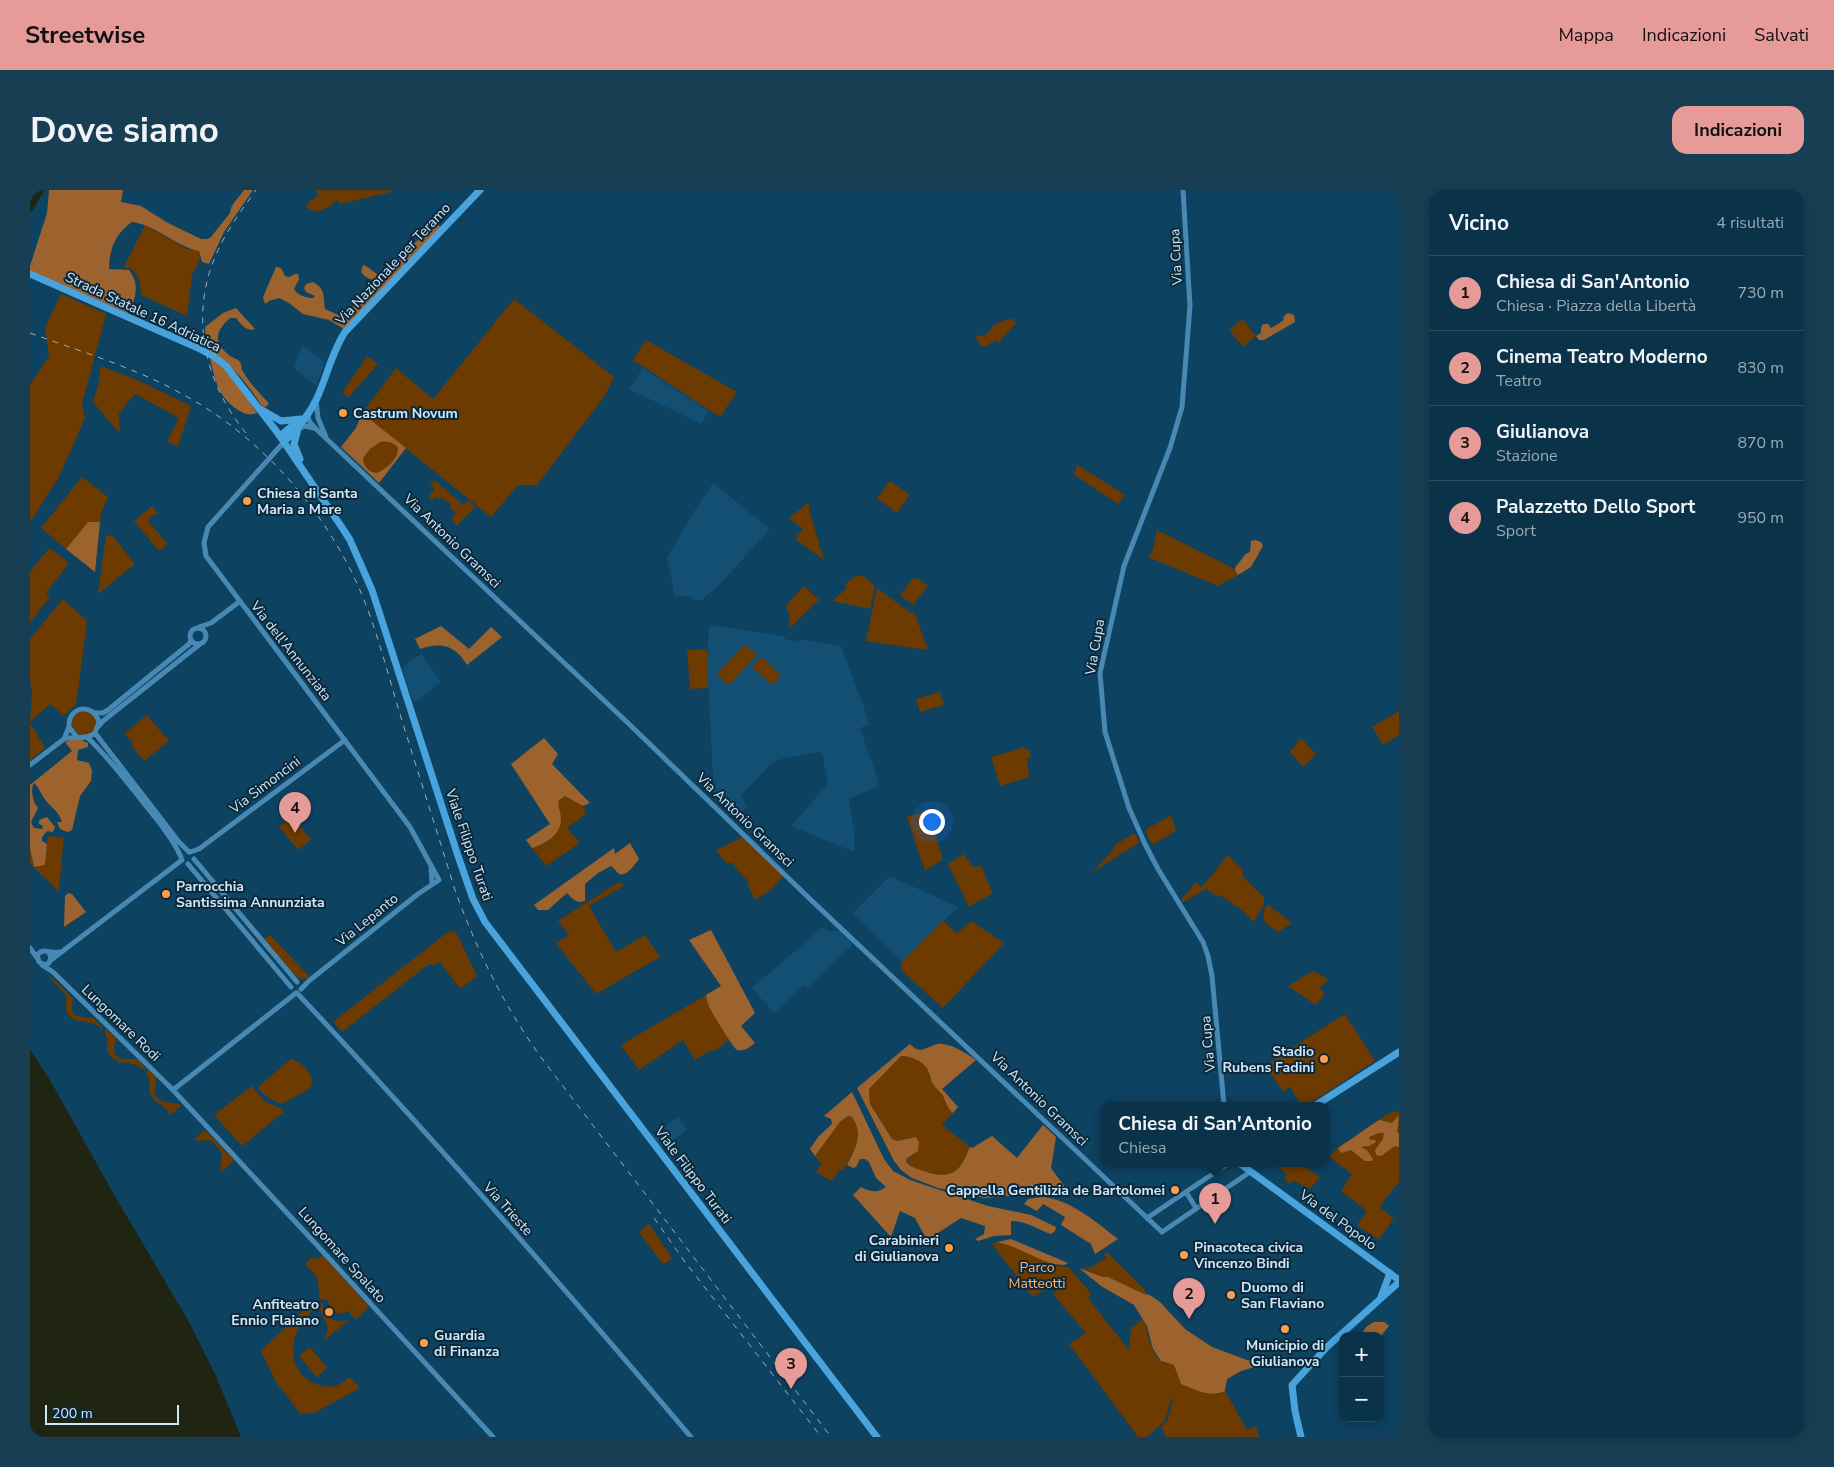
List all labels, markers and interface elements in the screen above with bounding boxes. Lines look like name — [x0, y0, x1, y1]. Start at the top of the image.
text: Streetwise — [25, 19, 145, 51]
text: Mappa — [1558, 23, 1614, 47]
text: Indicazioni — [1642, 23, 1726, 47]
text: Salvati — [1754, 23, 1809, 47]
button: Indicazioni — [1672, 106, 1804, 154]
text: Dove siamo — [30, 107, 219, 154]
street label: Via Nazionale per Teramo — [331, 199, 455, 330]
text: Vicino — [1449, 209, 1509, 237]
text: 4 risultati — [1716, 212, 1784, 234]
street label: Via Cupa — [1165, 228, 1187, 287]
street label: Strada Statale 16 Adriatica — [62, 268, 224, 356]
text: Chiesa di San'Antonio — [1496, 269, 1690, 295]
text: 1 — [1460, 282, 1470, 304]
text: 730 m — [1737, 282, 1784, 304]
text: Chiesa · Piazza della Libertà — [1496, 295, 1696, 317]
text: Cinema Teatro Moderno — [1496, 344, 1708, 370]
text: 2 — [1460, 357, 1470, 379]
text: 830 m — [1737, 357, 1784, 379]
text: Teatro — [1496, 370, 1542, 392]
place label: Castrum Novum — [353, 404, 458, 423]
marker: Castrum Novum — [337, 407, 349, 419]
text: Giulianova — [1496, 419, 1589, 445]
text: 3 — [1460, 432, 1470, 454]
text: 870 m — [1737, 432, 1784, 454]
text: Stazione — [1496, 445, 1558, 467]
place label: Chiesa di Santa Maria a Mare — [257, 484, 358, 519]
street label: Via Antonio Gramsci — [399, 489, 505, 592]
text: Palazzetto Dello Sport — [1496, 494, 1695, 520]
marker: Chiesa di Santa Maria a Mare — [241, 495, 253, 507]
text: 4 — [1460, 507, 1470, 529]
text: 950 m — [1737, 507, 1784, 529]
text: Sport — [1496, 520, 1536, 542]
street label: Via dell'Annunziata — [245, 596, 336, 705]
street label: Via Cupa — [1081, 617, 1109, 678]
street label: Via Simoncini — [225, 752, 304, 819]
street label: Via Antonio Gramsci — [692, 768, 798, 871]
street label: Viale Filippo Turati — [441, 786, 497, 904]
pin: 4 — [279, 792, 311, 833]
your location — [919, 809, 945, 835]
place label: Parrocchia Santissima Annunziata — [176, 877, 325, 912]
marker: Parrocchia Santissima Annunziata — [160, 888, 172, 900]
street label: Via Lepanto — [331, 889, 402, 952]
street label: Lungomare Rodi — [77, 980, 165, 1066]
street label: Via Cupa — [1196, 1015, 1220, 1074]
place label: Stadio Rubens Fadini — [1223, 1042, 1314, 1077]
street label: Via Antonio Gramsci — [986, 1047, 1092, 1150]
marker: Stadio Rubens Fadini — [1318, 1053, 1330, 1065]
popup — [1101, 1102, 1329, 1167]
text: Chiesa di San'Antonio — [1118, 1111, 1312, 1137]
street label: Viale Filippo Turati — [650, 1122, 736, 1228]
text: Chiesa — [1118, 1137, 1166, 1159]
street label: Via Trieste — [478, 1177, 537, 1240]
place label: Cappella Gentilizia de Bartolomei — [946, 1181, 1165, 1200]
pin: 1 — [1199, 1183, 1231, 1224]
marker: Cappella Gentilizia de Bartolomei — [1169, 1184, 1181, 1196]
street label: Via del Popolo — [1295, 1185, 1381, 1255]
street label: Lungomare Spalato — [294, 1203, 390, 1307]
place label: Carabinieri di Giulianova — [855, 1231, 939, 1266]
place label: Pinacoteca civica Vincenzo Bindi — [1193, 1238, 1303, 1273]
marker: Carabinieri di Giulianova — [943, 1242, 955, 1254]
marker: Pinacoteca civica Vincenzo Bindi — [1178, 1249, 1190, 1261]
park label: Parco Matteotti — [1009, 1258, 1065, 1293]
pin: 2 — [1173, 1278, 1205, 1319]
place label: Duomo di San Flaviano — [1241, 1278, 1324, 1313]
marker: Duomo di San Flaviano — [1225, 1289, 1237, 1301]
place label: Anfiteatro Ennio Flaiano — [231, 1295, 319, 1330]
marker: Anfiteatro Ennio Flaiano — [323, 1306, 335, 1318]
marker: Municipio di Giulianova — [1279, 1323, 1291, 1335]
place label: Guardia di Finanza — [434, 1326, 499, 1361]
map controls — [1339, 1332, 1384, 1422]
button: + — [1339, 1332, 1384, 1377]
place label: Municipio di Giulianova — [1246, 1336, 1324, 1371]
marker: Guardia di Finanza — [418, 1337, 430, 1349]
pin: 3 — [775, 1348, 807, 1389]
button: − — [1339, 1377, 1384, 1422]
scale bar — [45, 1402, 179, 1425]
text: 200 m — [52, 1404, 93, 1423]

